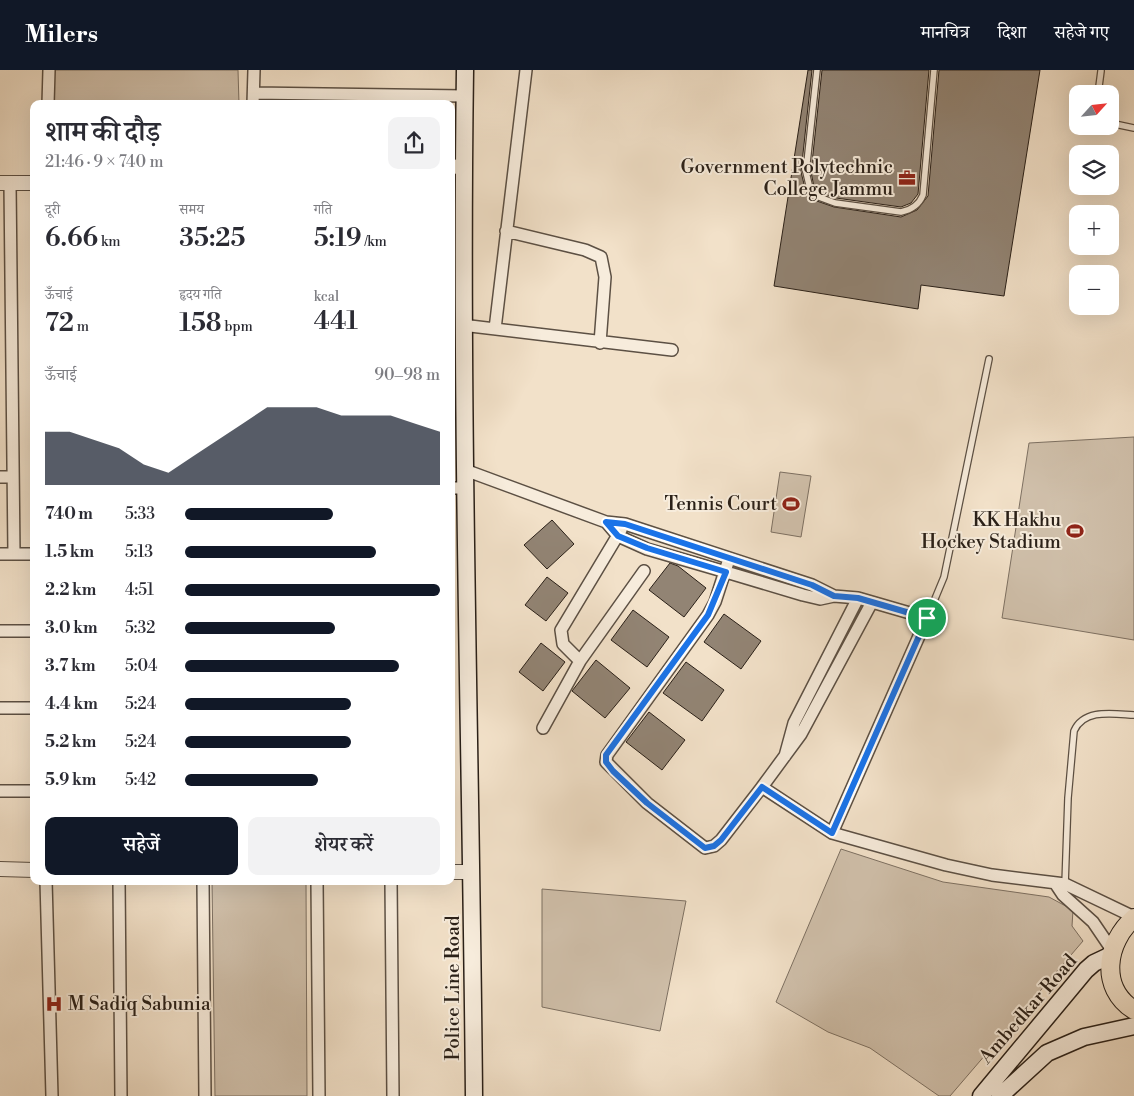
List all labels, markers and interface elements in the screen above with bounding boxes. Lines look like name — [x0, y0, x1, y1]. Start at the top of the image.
text: Milers — [25, 20, 98, 50]
text: मानचित्र — [921, 21, 969, 44]
text: दिशा — [997, 21, 1026, 44]
text: सहेजे गए — [1054, 21, 1109, 44]
north arrow — [1069, 85, 1119, 135]
map controls — [1069, 85, 1119, 315]
text: शाम की दौड़ — [45, 115, 160, 150]
button: share — [388, 117, 440, 169]
button: layers — [1069, 145, 1119, 195]
text: 21:46 · 9 × 740 m — [45, 152, 163, 172]
place label: Government Polytechnic College Jammu — [680, 155, 893, 201]
office icon: Government Polytechnic College Jammu — [897, 168, 917, 188]
text: दूरी — [45, 201, 60, 219]
text: समय — [179, 201, 204, 219]
text: गति — [314, 201, 332, 219]
button: + — [1069, 205, 1119, 255]
text: 6.66 — [45, 223, 98, 254]
text: 35:25 — [179, 223, 245, 254]
text: 5:19 — [314, 223, 362, 254]
text: km — [98, 233, 121, 251]
text: /km — [362, 233, 387, 251]
button: − — [1069, 265, 1119, 315]
text: ऊँचाई — [45, 286, 73, 304]
text: हृदय गति — [179, 286, 221, 304]
text: kcal — [314, 288, 339, 306]
text: 441 — [314, 306, 358, 337]
text: 72 — [45, 308, 74, 339]
text: 158 — [179, 308, 222, 339]
text: m — [74, 318, 89, 336]
text: bpm — [222, 318, 253, 336]
text: ऊँचाई — [45, 365, 77, 385]
text: 90–98 m — [374, 365, 440, 385]
place label: Tennis Court — [665, 492, 777, 516]
sports icon: Tennis Court — [781, 494, 801, 514]
text: 740 m — [45, 504, 93, 524]
text: 5:33 — [125, 504, 155, 524]
place label: KK Hakhu Hockey Stadium — [921, 508, 1061, 554]
sports icon: KK Hakhu Hockey Stadium — [1065, 521, 1085, 541]
text: 1.5 km — [45, 542, 94, 562]
text: 5:13 — [125, 542, 153, 562]
text: 2.2 km — [45, 580, 96, 600]
text: 4:51 — [125, 580, 154, 600]
pin — [906, 597, 948, 639]
icon: arrive — [913, 604, 941, 632]
text: 3.0 km — [45, 618, 98, 638]
text: 5:32 — [125, 618, 155, 638]
text: 3.7 km — [45, 656, 95, 676]
text: 5:04 — [125, 656, 158, 676]
text: 4.4 km — [45, 694, 98, 714]
text: 5:24 — [125, 694, 156, 714]
text: 5.2 km — [45, 732, 96, 752]
text: 5:24 — [125, 732, 156, 752]
text: 5.9 km — [45, 770, 96, 790]
text: 5:42 — [125, 770, 156, 790]
button: सहेजें — [45, 817, 238, 875]
button: शेयर करें — [248, 817, 440, 875]
street label: Police Line Road — [441, 915, 465, 1061]
street label: Ambedkar Road — [973, 949, 1082, 1069]
place label: M Sadiq Sabunia — [68, 992, 211, 1016]
hospital icon: M Sadiq Sabunia — [44, 994, 64, 1014]

